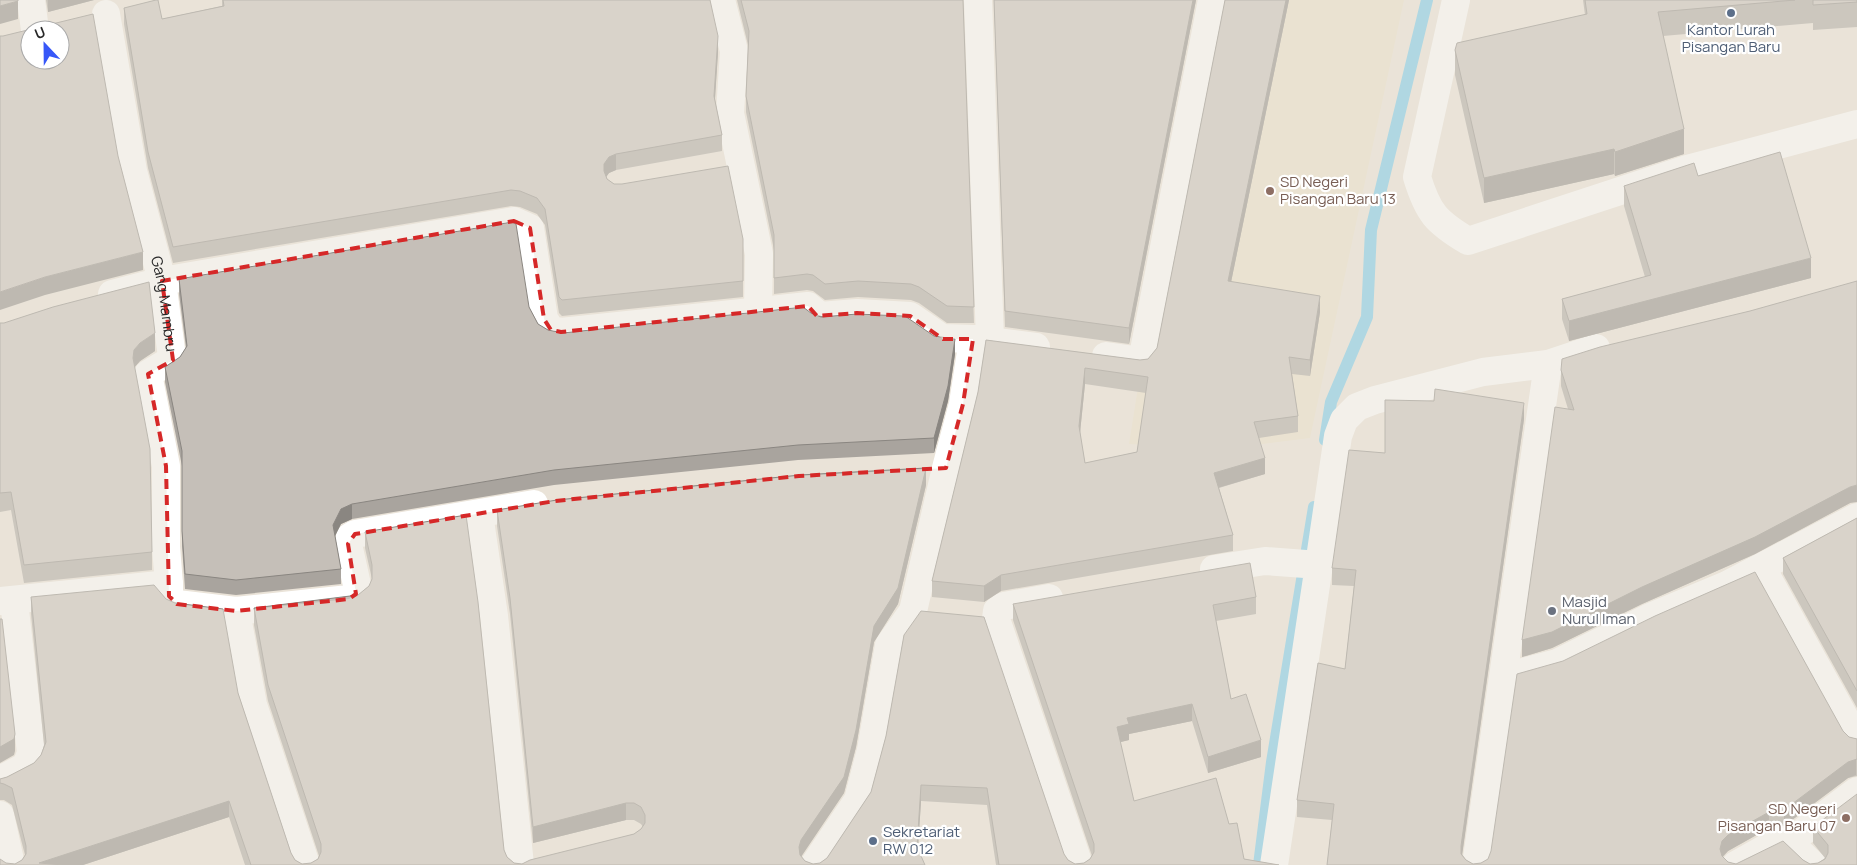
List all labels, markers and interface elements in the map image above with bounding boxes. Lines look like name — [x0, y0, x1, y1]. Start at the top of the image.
marker: Kantor Lurah Pisangan Baru — [1725, 7, 1737, 19]
place label: Kantor Lurah Pisangan Baru — [1682, 19, 1780, 57]
north arrow — [20, 20, 70, 70]
text: U — [32, 22, 48, 43]
place label: SD Negeri Pisangan Baru 13 — [1280, 171, 1396, 209]
marker: SD Negeri Pisangan Baru 13 — [1264, 185, 1276, 197]
street label: Gang Mambru — [146, 254, 182, 353]
place label: Masjid Nurul Iman — [1562, 591, 1636, 629]
marker: Masjid Nurul Iman — [1546, 605, 1558, 617]
place label: SD Negeri Pisangan Baru 07 — [1718, 798, 1836, 836]
marker: SD Negeri Pisangan Baru 07 — [1840, 812, 1852, 824]
place label: Sekretariat RW 012 — [883, 821, 960, 859]
marker: Sekretariat RW 012 — [867, 835, 879, 847]

